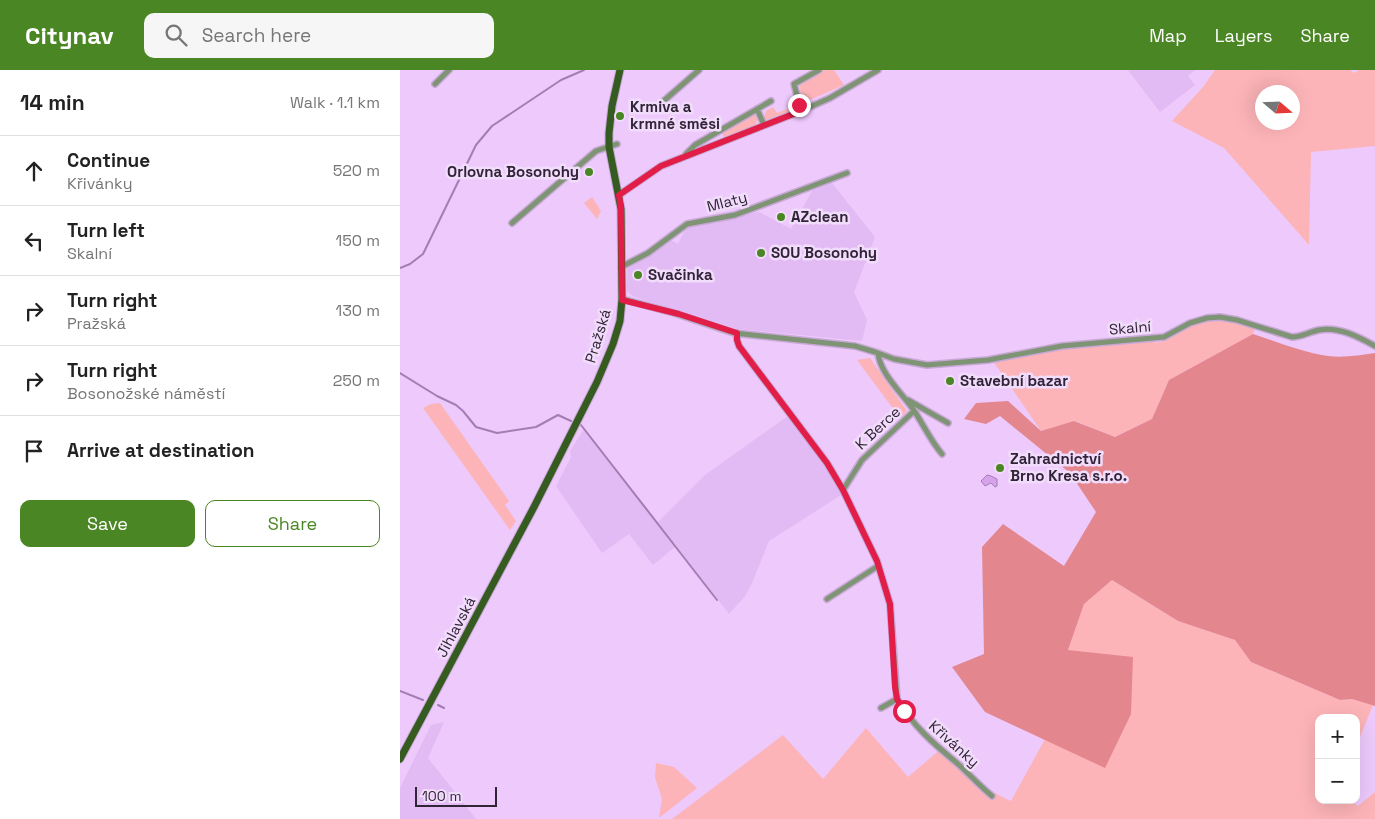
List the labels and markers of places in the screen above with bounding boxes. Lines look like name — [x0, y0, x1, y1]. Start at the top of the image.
place label: Krmiva a krmné směsi — [630, 97, 720, 133]
marker: Krmiva a krmné směsi — [614, 110, 626, 122]
place label: Orlovna Bosonohy — [447, 162, 579, 181]
marker: Orlovna Bosonohy — [583, 166, 595, 178]
place label: AZclean — [791, 207, 848, 226]
marker: AZclean — [775, 211, 787, 223]
place label: SOU Bosonohy — [771, 243, 877, 262]
marker: SOU Bosonohy — [755, 247, 767, 259]
place label: Svačinka — [648, 265, 713, 284]
marker: Svačinka — [632, 269, 644, 281]
place label: Stavební bazar — [960, 371, 1068, 390]
marker: Stavební bazar — [944, 375, 956, 387]
place label: Zahradnictví Brno Kresa s.r.o. — [1010, 449, 1127, 485]
marker: Zahradnictví Brno Kresa s.r.o. — [994, 462, 1006, 474]

